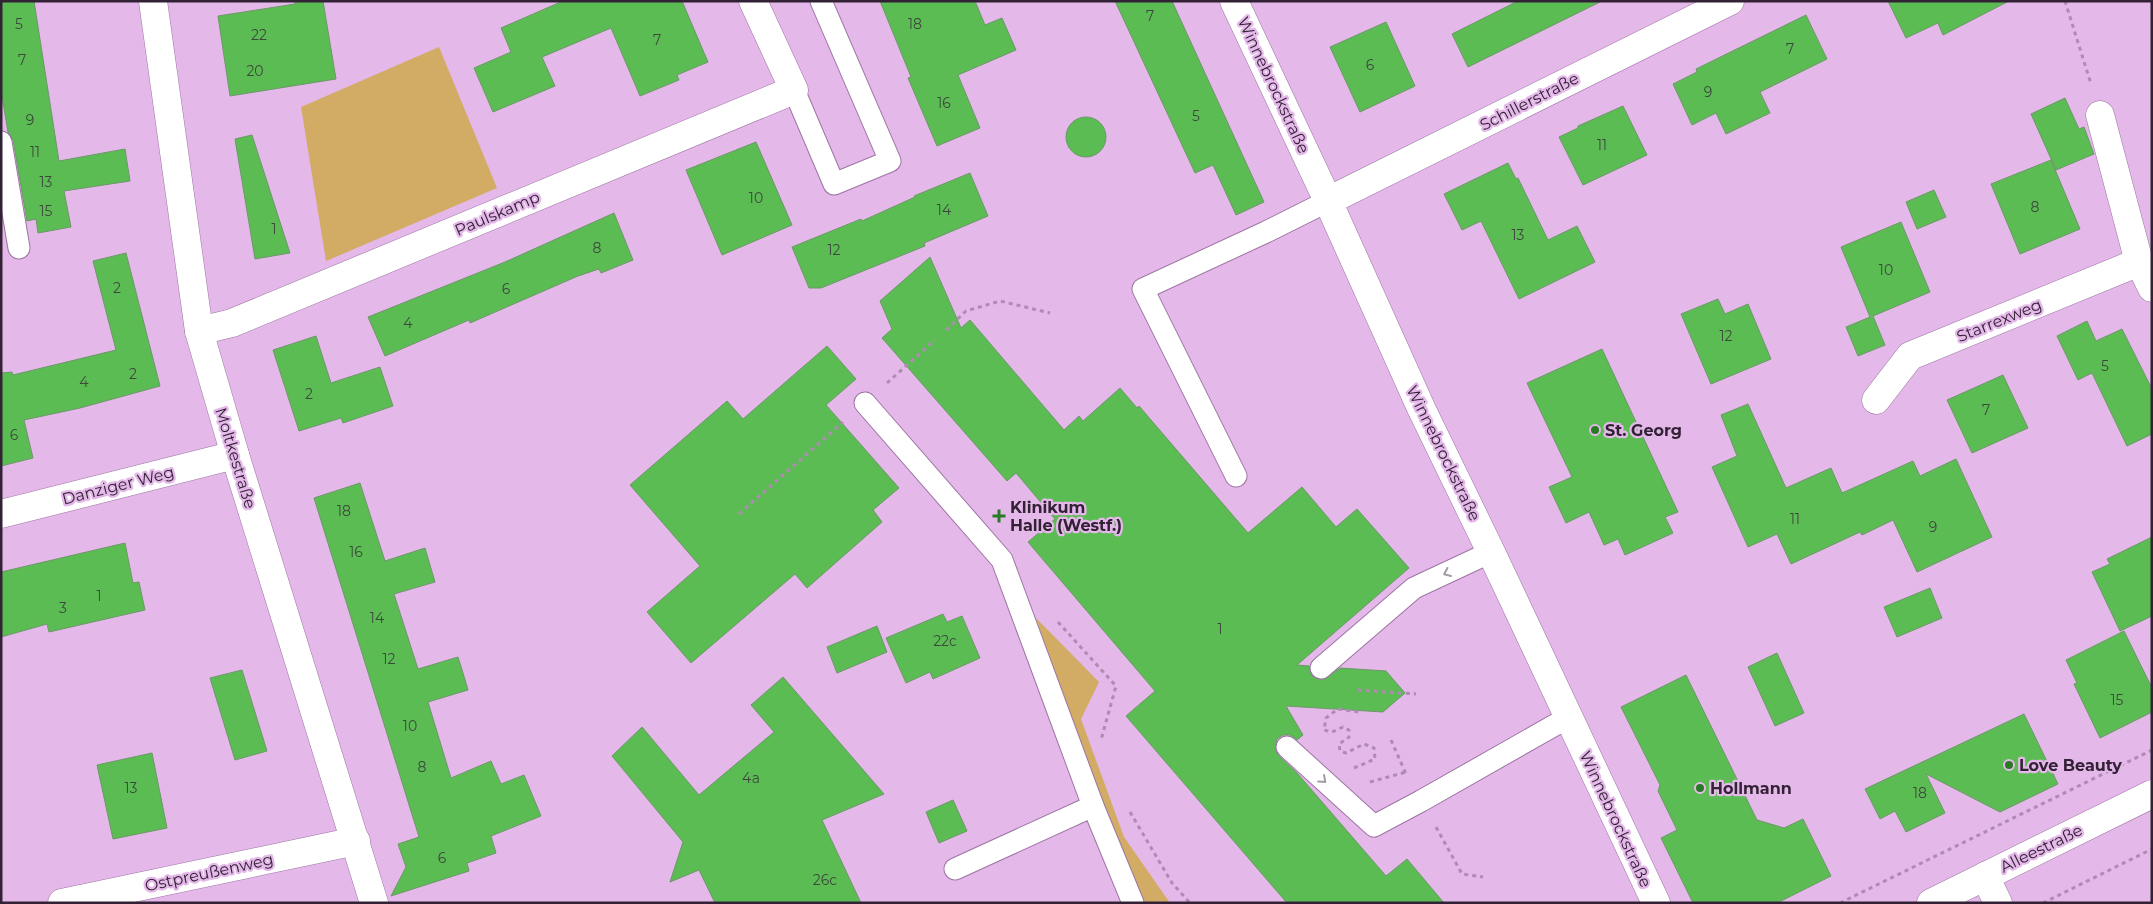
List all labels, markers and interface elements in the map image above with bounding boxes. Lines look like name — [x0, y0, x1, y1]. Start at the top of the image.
house number: 7 — [1146, 7, 1154, 25]
street label: Winnebrockstraße — [1234, 14, 1313, 156]
house number: 5 — [15, 15, 23, 33]
house number: 18 — [908, 15, 922, 33]
house number: 22 — [251, 26, 267, 44]
house number: 7 — [653, 31, 661, 49]
house number: 7 — [1786, 40, 1794, 58]
house number: 7 — [18, 51, 26, 69]
house number: 6 — [1366, 56, 1375, 74]
house number: 20 — [246, 62, 264, 80]
street label: Schillerstraße — [1477, 68, 1582, 135]
house number: 9 — [1704, 83, 1712, 101]
house number: 16 — [937, 94, 951, 112]
house number: 5 — [1192, 107, 1200, 125]
house number: 9 — [26, 111, 34, 129]
house number: 11 — [1597, 136, 1607, 154]
house number: 11 — [30, 143, 40, 161]
house number: 13 — [40, 173, 53, 191]
street label: Paulskamp — [452, 187, 543, 240]
house number: 10 — [749, 189, 763, 207]
house number: 8 — [2031, 198, 2040, 216]
house number: 14 — [937, 201, 952, 219]
house number: 15 — [40, 202, 53, 220]
house number: 1 — [271, 220, 277, 238]
house number: 13 — [1512, 226, 1525, 244]
house number: 8 — [593, 239, 602, 257]
house number: 12 — [827, 241, 841, 259]
house number: 10 — [1879, 261, 1893, 279]
house number: 2 — [113, 279, 121, 297]
house number: 6 — [502, 280, 511, 298]
street label: Starrexweg — [1954, 295, 2044, 346]
house number: 4 — [403, 314, 413, 332]
house number: 12 — [1719, 327, 1733, 345]
house number: 5 — [2101, 357, 2109, 375]
house number: 2 — [129, 365, 137, 383]
house number: 4 — [79, 373, 89, 391]
street label: Winnebrockstraße — [1403, 382, 1485, 524]
house number: 2 — [305, 385, 313, 403]
house number: 7 — [1982, 401, 1990, 419]
street label: Moltkestraße — [211, 405, 260, 511]
place label: St. Georg — [1605, 421, 1682, 440]
marker: St. Georg — [1589, 424, 1601, 436]
house number: 6 — [10, 426, 19, 444]
street label: Danziger Weg — [60, 462, 176, 509]
place label: Klinikum Halle (Westf.) — [1010, 498, 1122, 535]
house number: 18 — [337, 502, 351, 520]
marker: Klinikum Halle (Westf.) — [992, 509, 1006, 523]
house number: 11 — [1790, 510, 1800, 528]
house number: 9 — [1929, 518, 1937, 536]
house number: 16 — [349, 543, 363, 561]
one-way arrow — [1443, 566, 1452, 577]
house number: 1 — [96, 587, 102, 605]
house number: 3 — [59, 599, 67, 617]
house number: 14 — [370, 609, 385, 627]
house number: 1 — [1217, 620, 1223, 638]
house number: 22c — [933, 632, 957, 650]
house number: 12 — [382, 650, 396, 668]
house number: 15 — [2111, 691, 2124, 709]
house number: 10 — [403, 717, 417, 735]
street label: Winnebrockstraße — [1576, 748, 1655, 890]
place label: Love Beauty — [2019, 756, 2122, 775]
house number: 8 — [418, 758, 427, 776]
marker: Love Beauty — [2003, 759, 2015, 771]
house number: 4a — [742, 769, 760, 787]
one-way arrow — [1318, 774, 1327, 783]
house number: 13 — [125, 779, 138, 797]
place label: Hollmann — [1710, 779, 1792, 798]
marker: Hollmann — [1694, 782, 1706, 794]
house number: 18 — [1913, 784, 1927, 802]
street label: Alleestraße — [1997, 820, 2086, 877]
house number: 6 — [438, 849, 447, 867]
street label: Ostpreußenweg — [143, 850, 275, 895]
house number: 26c — [813, 871, 837, 889]

